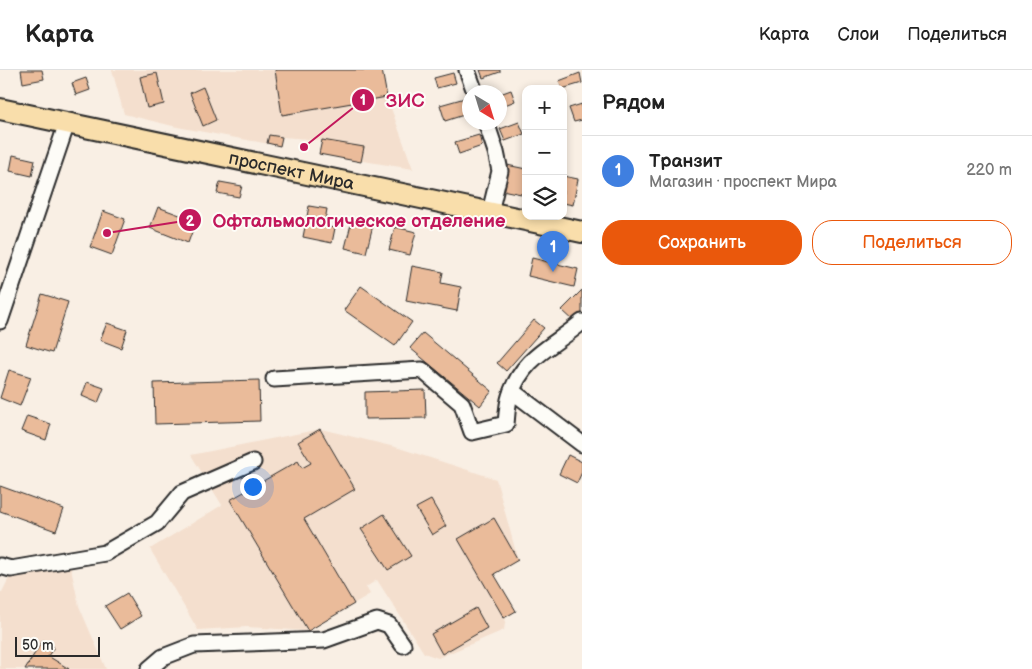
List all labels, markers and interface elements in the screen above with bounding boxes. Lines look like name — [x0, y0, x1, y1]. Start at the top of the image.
text: Карта — [25, 20, 94, 49]
text: Карта — [759, 24, 809, 45]
text: Слои — [837, 24, 879, 45]
text: Поделиться — [907, 24, 1007, 45]
callout: ЗИС — [350, 83, 434, 117]
north arrow — [462, 85, 507, 130]
map controls — [522, 85, 567, 220]
button: + — [522, 85, 567, 130]
text: ЗИС — [386, 90, 424, 113]
text: Рядом — [602, 90, 665, 115]
text: 1 — [360, 91, 366, 110]
button: − — [522, 130, 567, 175]
street label: проспект Мира — [227, 147, 357, 194]
text: Транзит — [649, 150, 722, 173]
text: 1 — [615, 161, 621, 180]
text: 220 m — [966, 161, 1012, 180]
text: Магазин · проспект Мира — [649, 173, 837, 192]
button: layers — [522, 175, 567, 220]
callout: Офтальмологическое отделение — [177, 203, 515, 237]
text: Офтальмологическое отделение — [212, 210, 506, 233]
text: 2 — [186, 212, 195, 231]
button: Сохранить — [602, 220, 802, 265]
button: Поделиться — [812, 220, 1012, 265]
pin: 1 — [537, 231, 569, 272]
your location — [240, 474, 266, 500]
scale bar — [15, 634, 100, 657]
text: 50 m — [22, 637, 54, 654]

